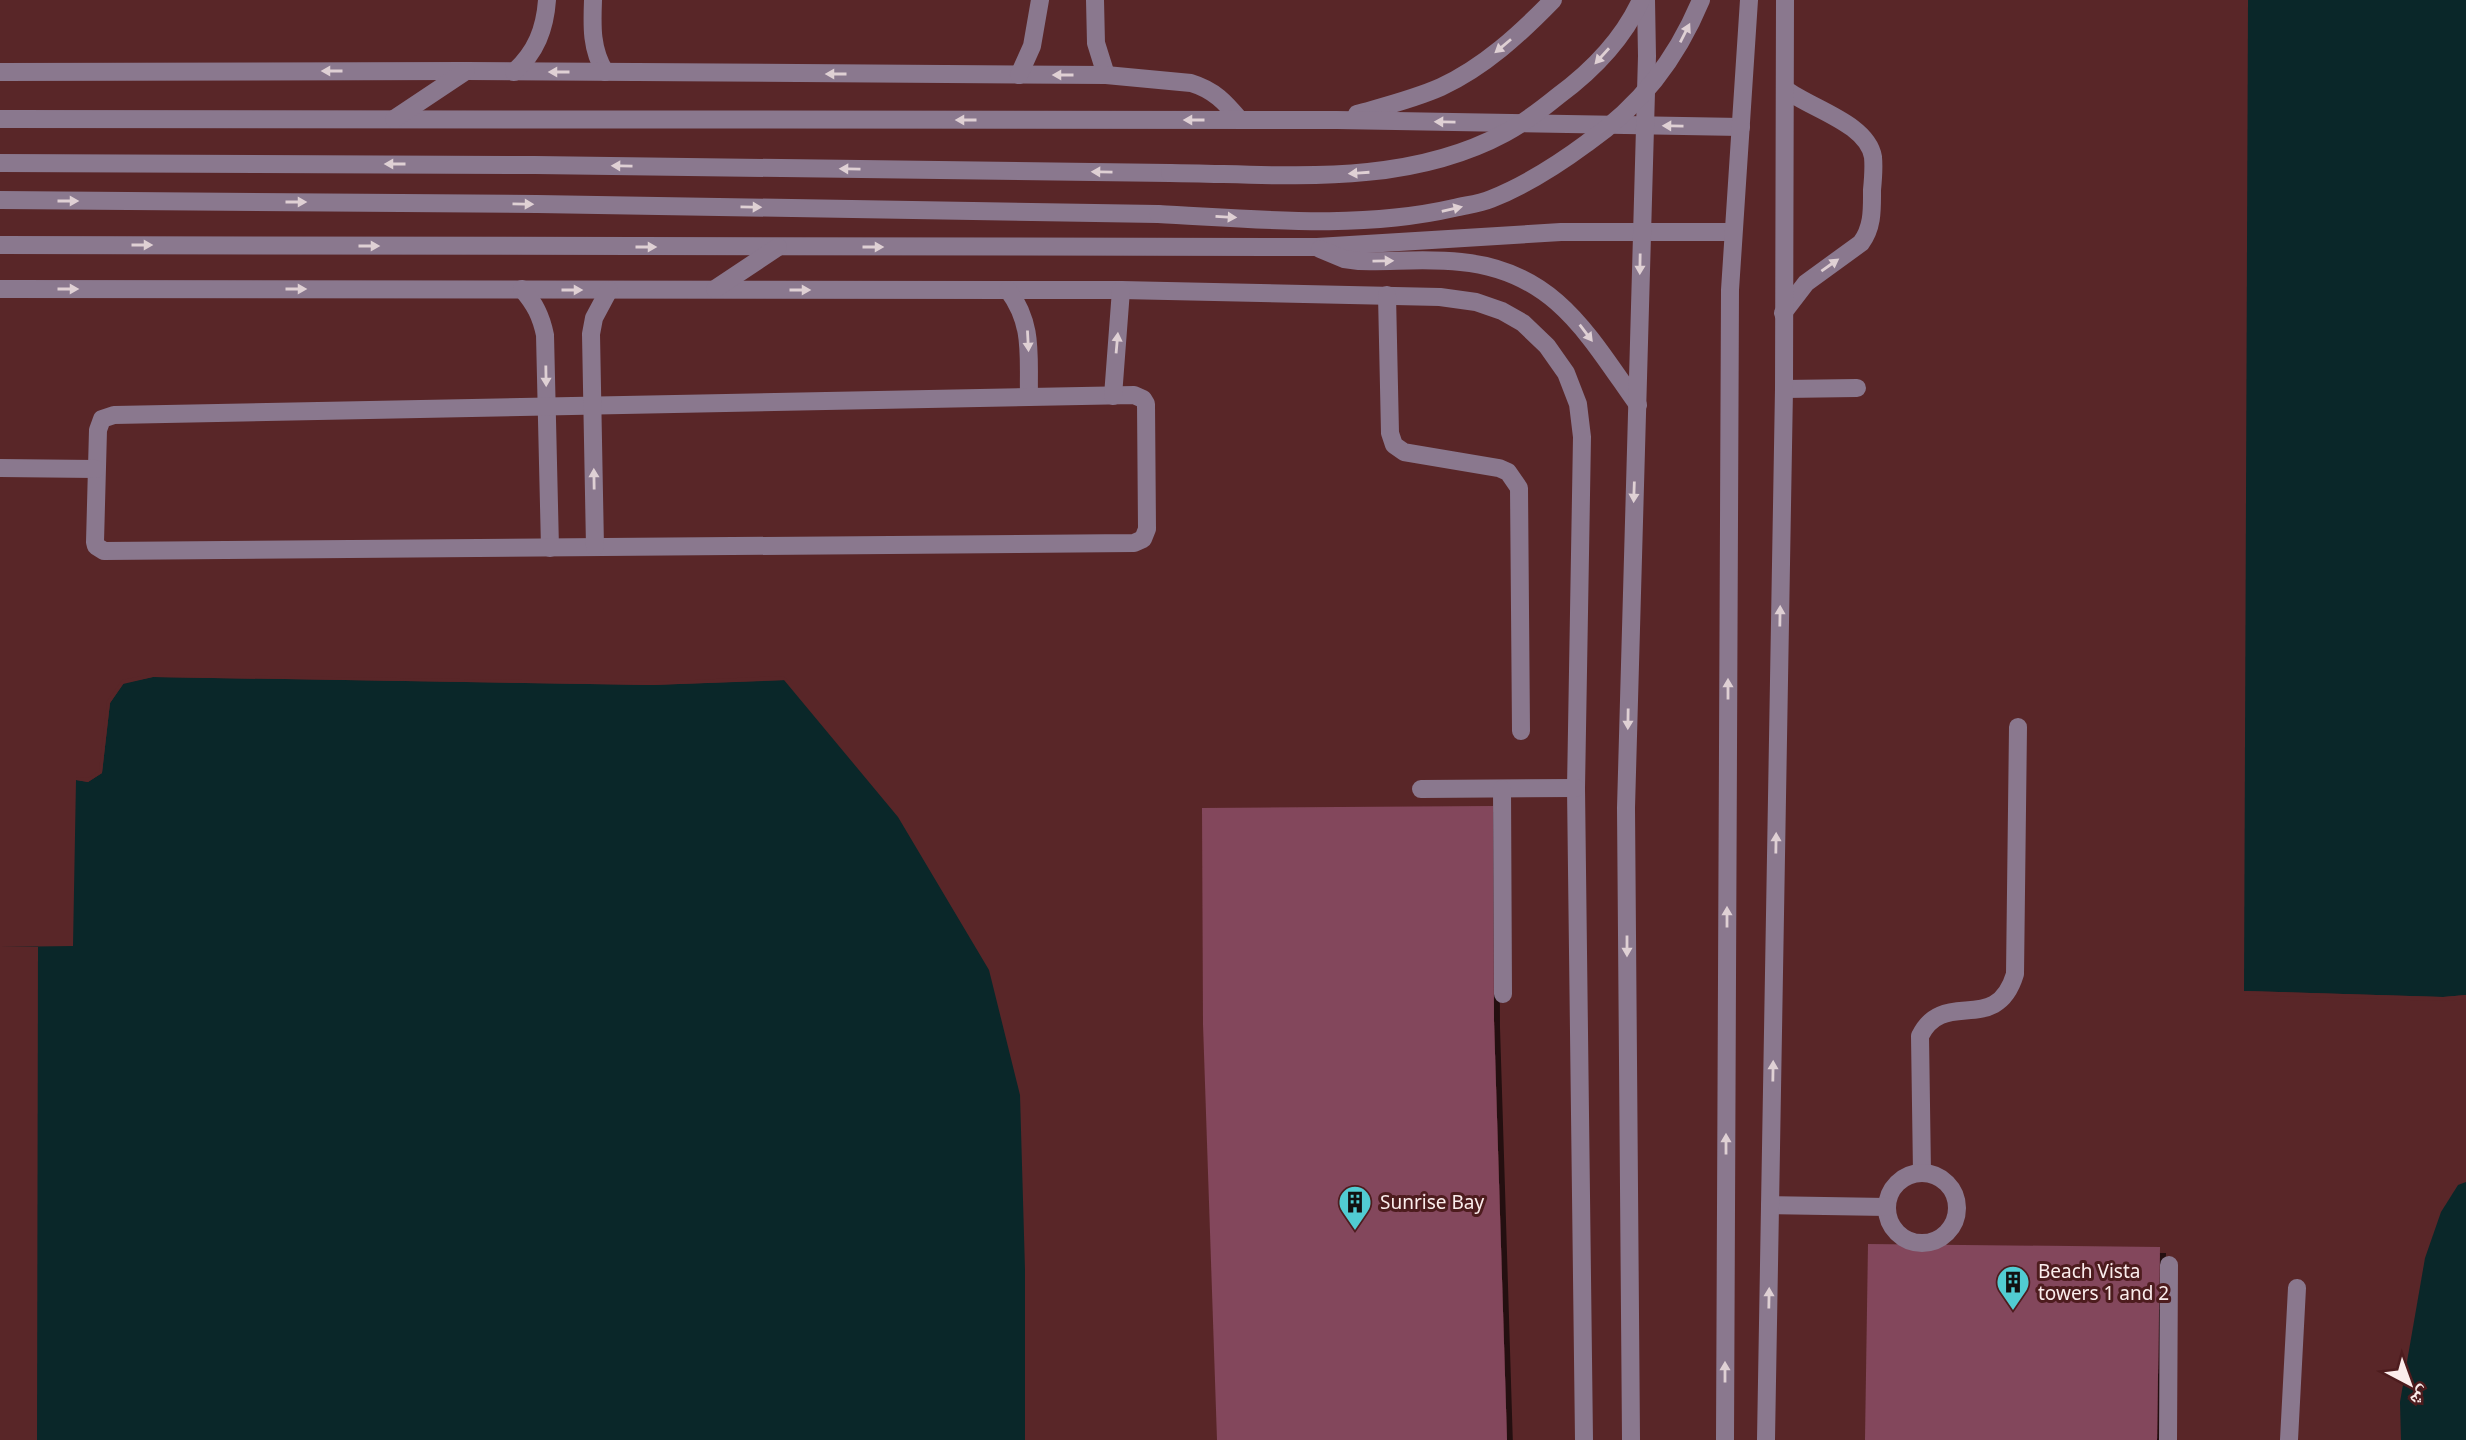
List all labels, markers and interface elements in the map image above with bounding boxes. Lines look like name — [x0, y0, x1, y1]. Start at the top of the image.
one-way arrow — [1680, 23, 1691, 43]
one-way arrow — [1495, 39, 1513, 54]
one-way arrow — [1594, 47, 1610, 65]
one-way arrow — [321, 65, 343, 77]
one-way arrow — [548, 66, 570, 78]
one-way arrow — [825, 68, 847, 80]
one-way arrow — [1052, 69, 1074, 81]
one-way arrow — [955, 114, 977, 126]
one-way arrow — [1182, 114, 1204, 126]
one-way arrow — [1434, 116, 1456, 127]
one-way arrow — [1662, 120, 1684, 131]
one-way arrow — [383, 158, 405, 170]
one-way arrow — [611, 160, 633, 172]
one-way arrow — [838, 163, 860, 175]
one-way arrow — [1090, 166, 1112, 178]
one-way arrow — [1348, 168, 1370, 179]
one-way arrow — [57, 195, 79, 207]
one-way arrow — [285, 196, 307, 208]
one-way arrow — [512, 198, 534, 210]
one-way arrow — [740, 202, 762, 213]
one-way arrow — [1441, 203, 1463, 214]
one-way arrow — [1215, 212, 1237, 223]
one-way arrow — [131, 239, 153, 251]
one-way arrow — [358, 240, 380, 252]
one-way arrow — [635, 241, 657, 253]
one-way arrow — [862, 241, 884, 253]
one-way arrow — [1634, 253, 1645, 275]
one-way arrow — [1372, 256, 1394, 267]
one-way arrow — [1821, 258, 1839, 272]
one-way arrow — [57, 283, 79, 295]
one-way arrow — [285, 283, 307, 295]
one-way arrow — [561, 284, 583, 296]
one-way arrow — [789, 284, 811, 296]
one-way arrow — [1578, 324, 1592, 342]
one-way arrow — [1022, 330, 1033, 352]
one-way arrow — [1112, 332, 1123, 354]
one-way arrow — [540, 365, 551, 387]
one-way arrow — [588, 468, 600, 490]
one-way arrow — [1629, 481, 1640, 503]
one-way arrow — [1774, 605, 1786, 627]
one-way arrow — [1722, 678, 1734, 700]
one-way arrow — [1622, 708, 1633, 730]
one-way arrow — [1771, 832, 1782, 854]
one-way arrow — [1721, 906, 1733, 928]
one-way arrow — [1621, 936, 1633, 958]
one-way arrow — [1767, 1060, 1778, 1082]
one-way arrow — [1720, 1133, 1732, 1155]
building icon: Sunrise Bay — [1336, 1183, 1374, 1232]
place label: Sunrise Bay — [1380, 1189, 1484, 1215]
place label: Beach Vista towers 1 and 2 — [2038, 1258, 2169, 1306]
building icon: Beach Vista towers 1 and 2 — [1994, 1263, 2032, 1312]
one-way arrow — [1763, 1287, 1775, 1309]
north arrow — [2375, 1349, 2445, 1419]
one-way arrow — [1719, 1361, 1731, 1383]
text: ش — [2405, 1380, 2437, 1413]

